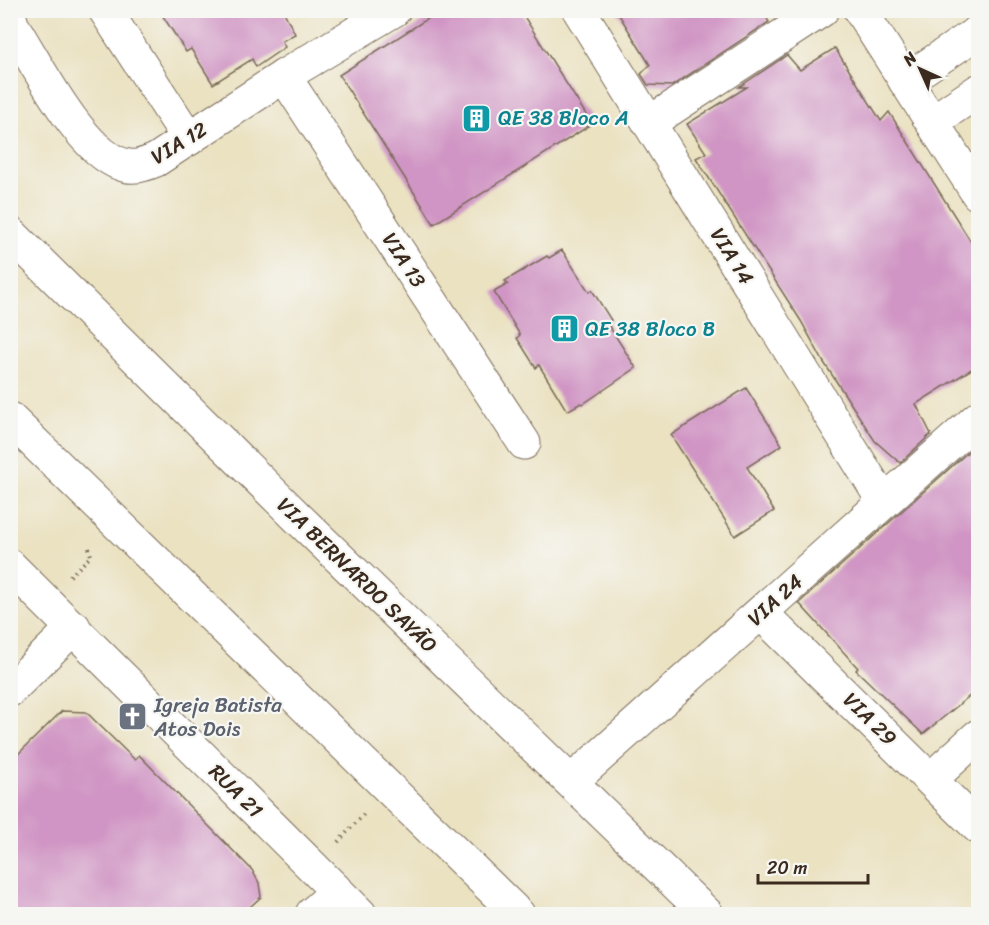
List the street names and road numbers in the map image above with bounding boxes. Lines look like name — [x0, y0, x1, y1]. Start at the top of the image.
street label: VIA 12 — [143, 111, 215, 175]
street label: VIA 14 — [699, 220, 765, 292]
street label: VIA 13 — [372, 224, 437, 296]
street label: VIA BERNARDO SAYÃO — [267, 488, 447, 662]
street label: VIA 24 — [738, 564, 812, 636]
street label: VIA 29 — [834, 683, 906, 755]
street label: RUA 21 — [199, 754, 273, 828]

